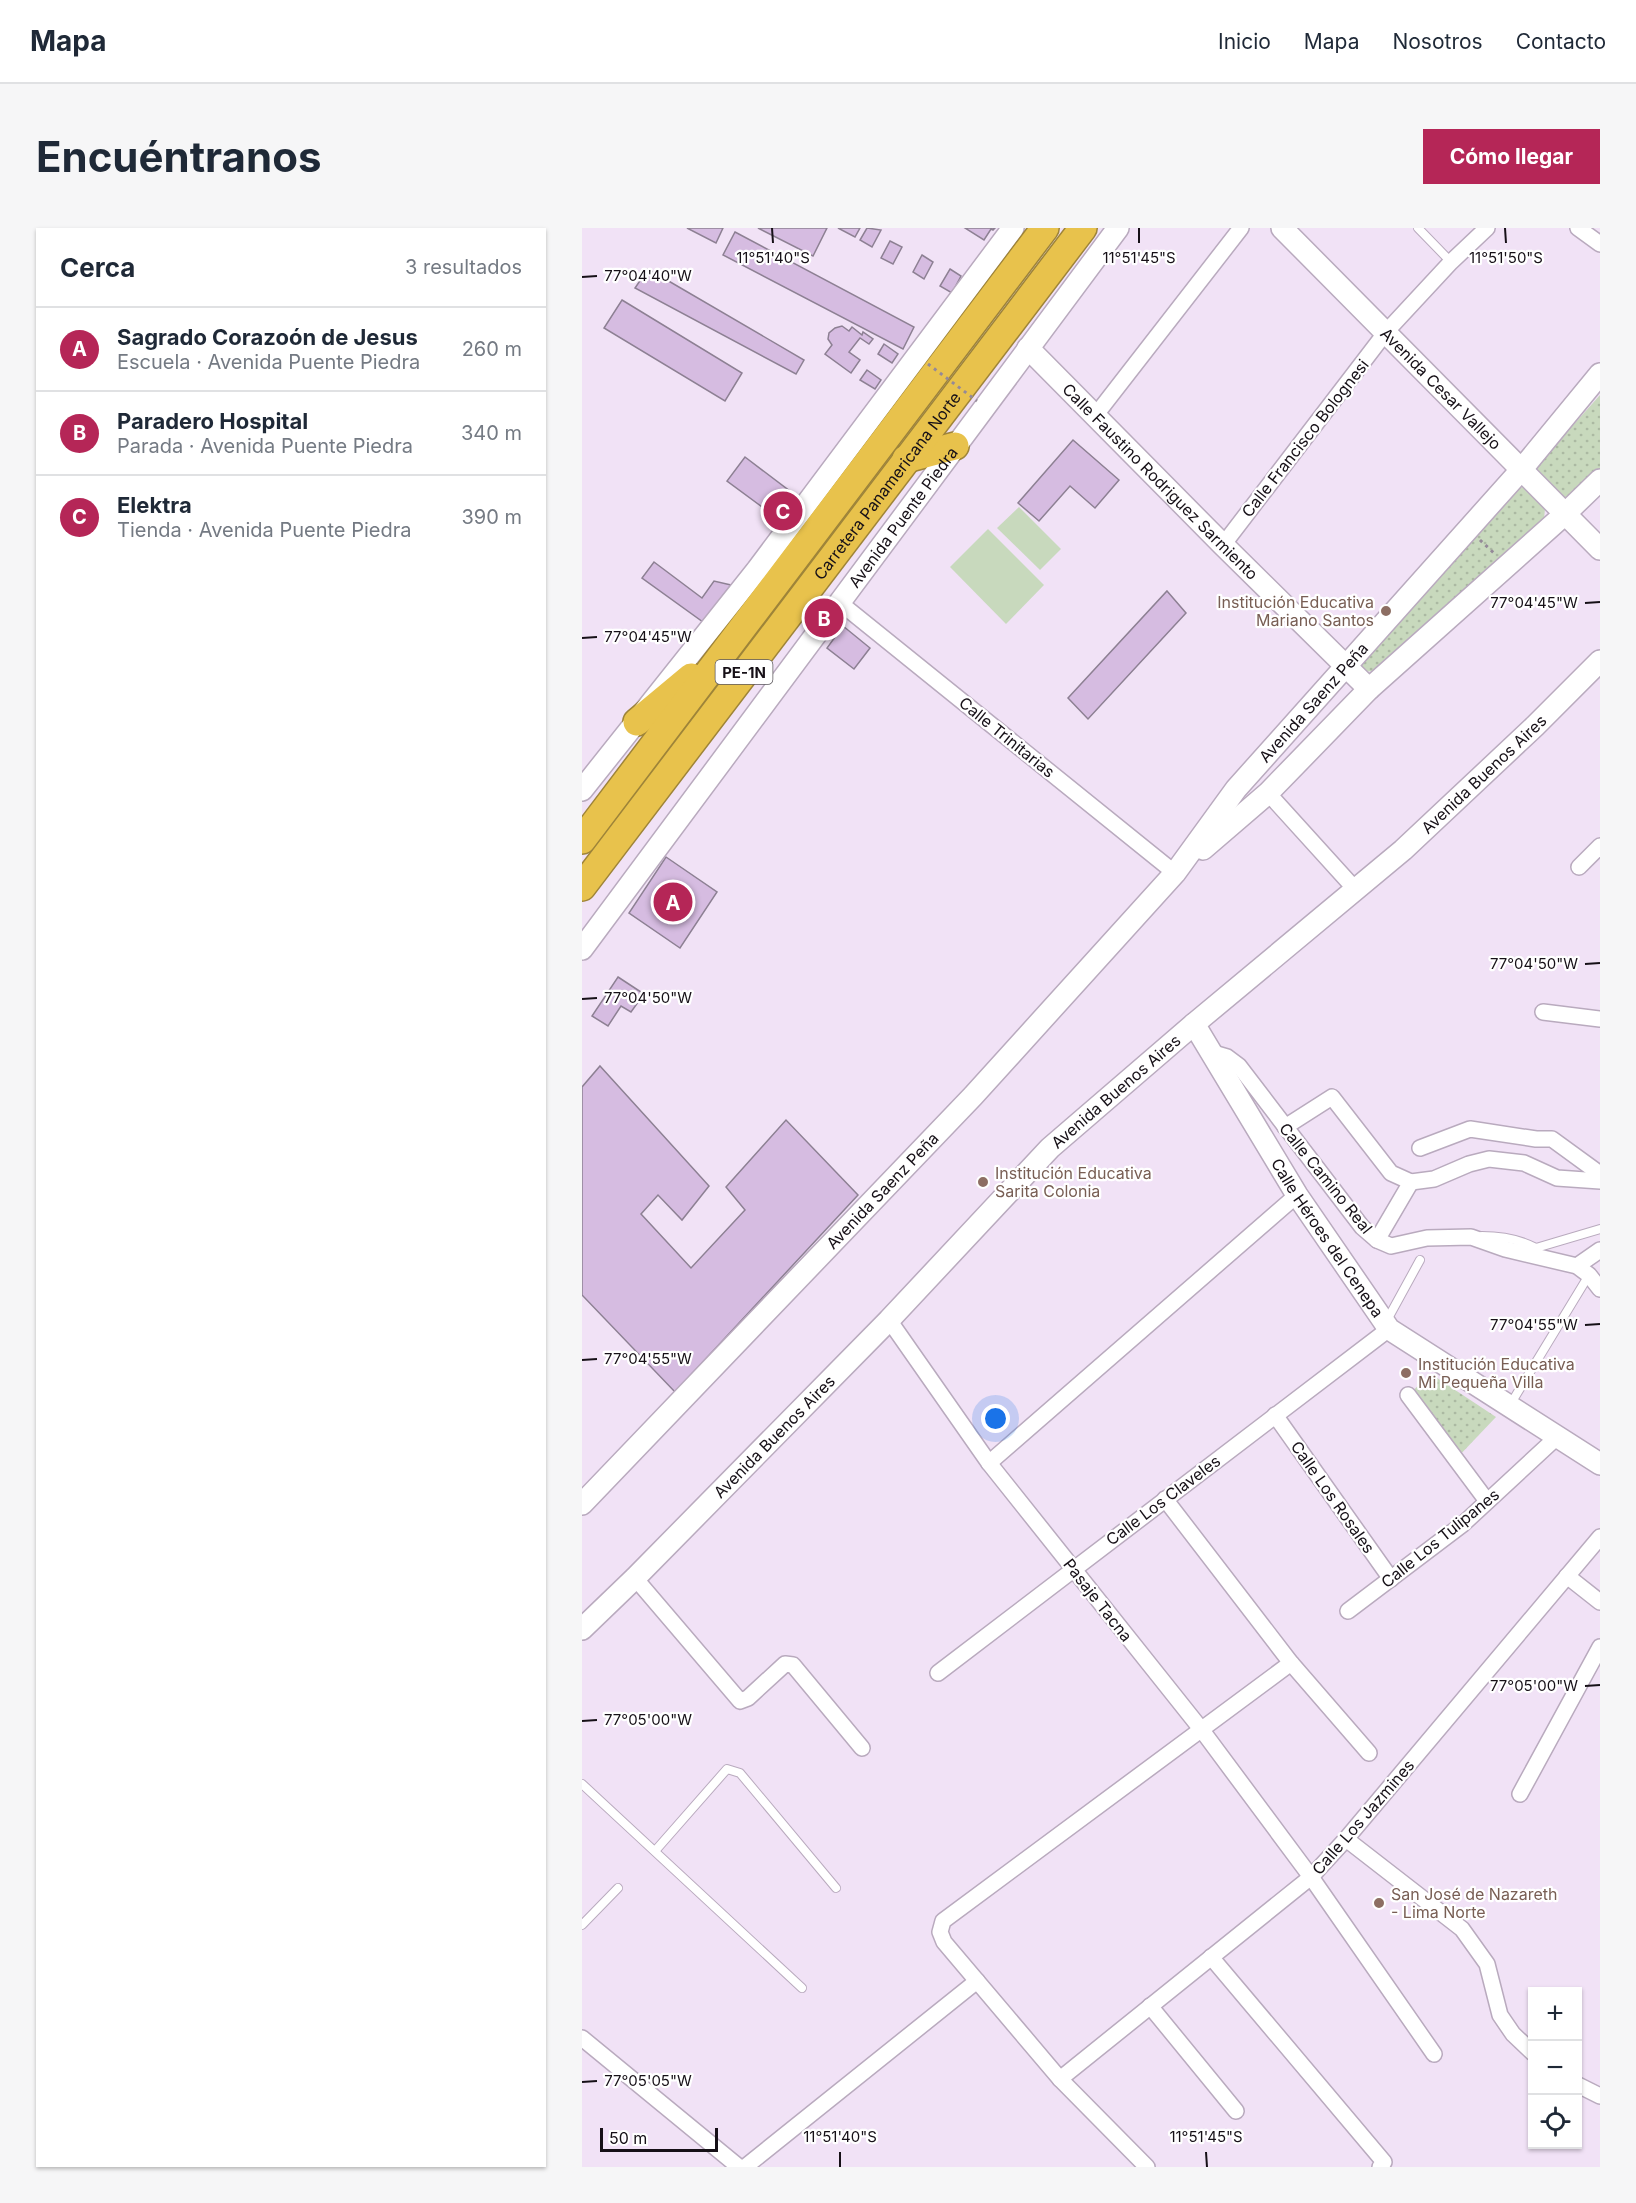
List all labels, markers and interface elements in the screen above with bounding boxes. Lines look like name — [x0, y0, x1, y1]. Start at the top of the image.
text: Mapa — [30, 24, 107, 58]
text: Inicio — [1218, 29, 1271, 54]
text: Mapa — [1304, 29, 1359, 54]
text: Nosotros — [1392, 29, 1483, 54]
text: Contacto — [1516, 29, 1606, 54]
button: Cómo llegar — [1423, 129, 1600, 184]
text: Encuéntranos — [36, 131, 321, 182]
text: 11°51'40"S — [736, 248, 810, 267]
text: 11°51'45"S — [1102, 248, 1176, 267]
text: 11°51'50"S — [1469, 248, 1543, 267]
text: Cerca — [60, 252, 135, 283]
text: 3 resultados — [405, 255, 522, 279]
text: 77°04'40"W — [604, 266, 692, 285]
text: Sagrado Corazoón de Jesus — [117, 324, 418, 350]
street label: Avenida Cesar Vallejo — [1376, 324, 1506, 454]
text: A — [72, 337, 87, 361]
text: 260 m — [462, 337, 522, 361]
text: Escuela · Avenida Puente Piedra — [117, 350, 420, 374]
street label: Calle Francisco Bolognesi — [1237, 355, 1373, 521]
street label: Calle Faustino Rodriguez Sarmiento — [1059, 379, 1262, 584]
street label: Carretera Panamericana Norte — [809, 388, 965, 584]
text: Paradero Hospital — [117, 408, 308, 434]
text: B — [73, 421, 86, 445]
text: 340 m — [461, 421, 522, 445]
text: Parada · Avenida Puente Piedra — [117, 434, 413, 458]
street label: Avenida Puente Piedra — [844, 443, 962, 591]
pin: C — [764, 488, 802, 534]
text: Elektra — [117, 492, 192, 518]
text: C — [72, 505, 87, 529]
text: 390 m — [461, 505, 522, 529]
text: Tienda · Avenida Puente Piedra — [117, 518, 411, 542]
place label: Institución Educativa Mariano Santos — [1217, 592, 1374, 630]
text: 77°04'45"W — [1490, 593, 1578, 612]
pin: B — [804, 596, 844, 640]
marker: Institución Educativa Mariano Santos — [1379, 604, 1393, 618]
text: 77°04'45"W — [604, 627, 692, 646]
street label: Avenida Saenz Peña — [1255, 638, 1372, 766]
road number: PE-1N — [716, 660, 772, 684]
street label: Calle Trinitarias — [955, 692, 1059, 782]
street label: Avenida Buenos Aires — [1417, 711, 1550, 838]
pin: A — [654, 880, 692, 924]
text: 77°04'50"W — [1490, 954, 1578, 973]
text: 77°04'50"W — [604, 988, 692, 1007]
street label: Avenida Buenos Aires — [1047, 1030, 1185, 1153]
street label: Calle Camino Real — [1275, 1119, 1377, 1237]
street label: Avenida Saenz Peña — [822, 1128, 943, 1253]
street label: Calle Héroes del Cenepa — [1267, 1154, 1388, 1321]
place label: Institución Educativa Sarita Colonia — [995, 1163, 1152, 1201]
marker: Institución Educativa Sarita Colonia — [976, 1175, 990, 1189]
text: 77°04'55"W — [1490, 1315, 1578, 1334]
text: 77°04'55"W — [604, 1349, 692, 1368]
place label: Institución Educativa Mi Pequeña Villa — [1418, 1354, 1575, 1392]
marker: Institución Educativa Mi Pequeña Villa — [1399, 1366, 1413, 1380]
street label: Avenida Buenos Aires — [709, 1371, 839, 1502]
your location — [981, 1404, 1010, 1433]
street label: Calle Los Rosales — [1287, 1437, 1379, 1557]
street label: Calle Los Claveles — [1102, 1451, 1224, 1549]
street label: Calle Los Tulipanes — [1377, 1484, 1503, 1592]
street label: Pasaje Tacna — [1059, 1554, 1137, 1646]
text: 77°05'00"W — [1490, 1676, 1578, 1695]
text: 77°05'00"W — [604, 1710, 692, 1729]
street label: Calle Los Jazmines — [1308, 1755, 1418, 1879]
place label: San José de Nazareth - Lima Norte — [1391, 1884, 1557, 1922]
marker: San José de Nazareth - Lima Norte — [1372, 1896, 1386, 1910]
map controls — [1528, 1987, 1582, 2149]
button: + — [1528, 1987, 1582, 2041]
button: − — [1528, 2041, 1582, 2095]
text: 77°05'05"W — [604, 2071, 692, 2090]
button: locate — [1528, 2095, 1582, 2149]
scale bar — [600, 2125, 718, 2152]
text: 11°51'40"S — [803, 2127, 877, 2146]
text: 11°51'45"S — [1169, 2127, 1243, 2146]
text: 50 m — [609, 2128, 647, 2148]

